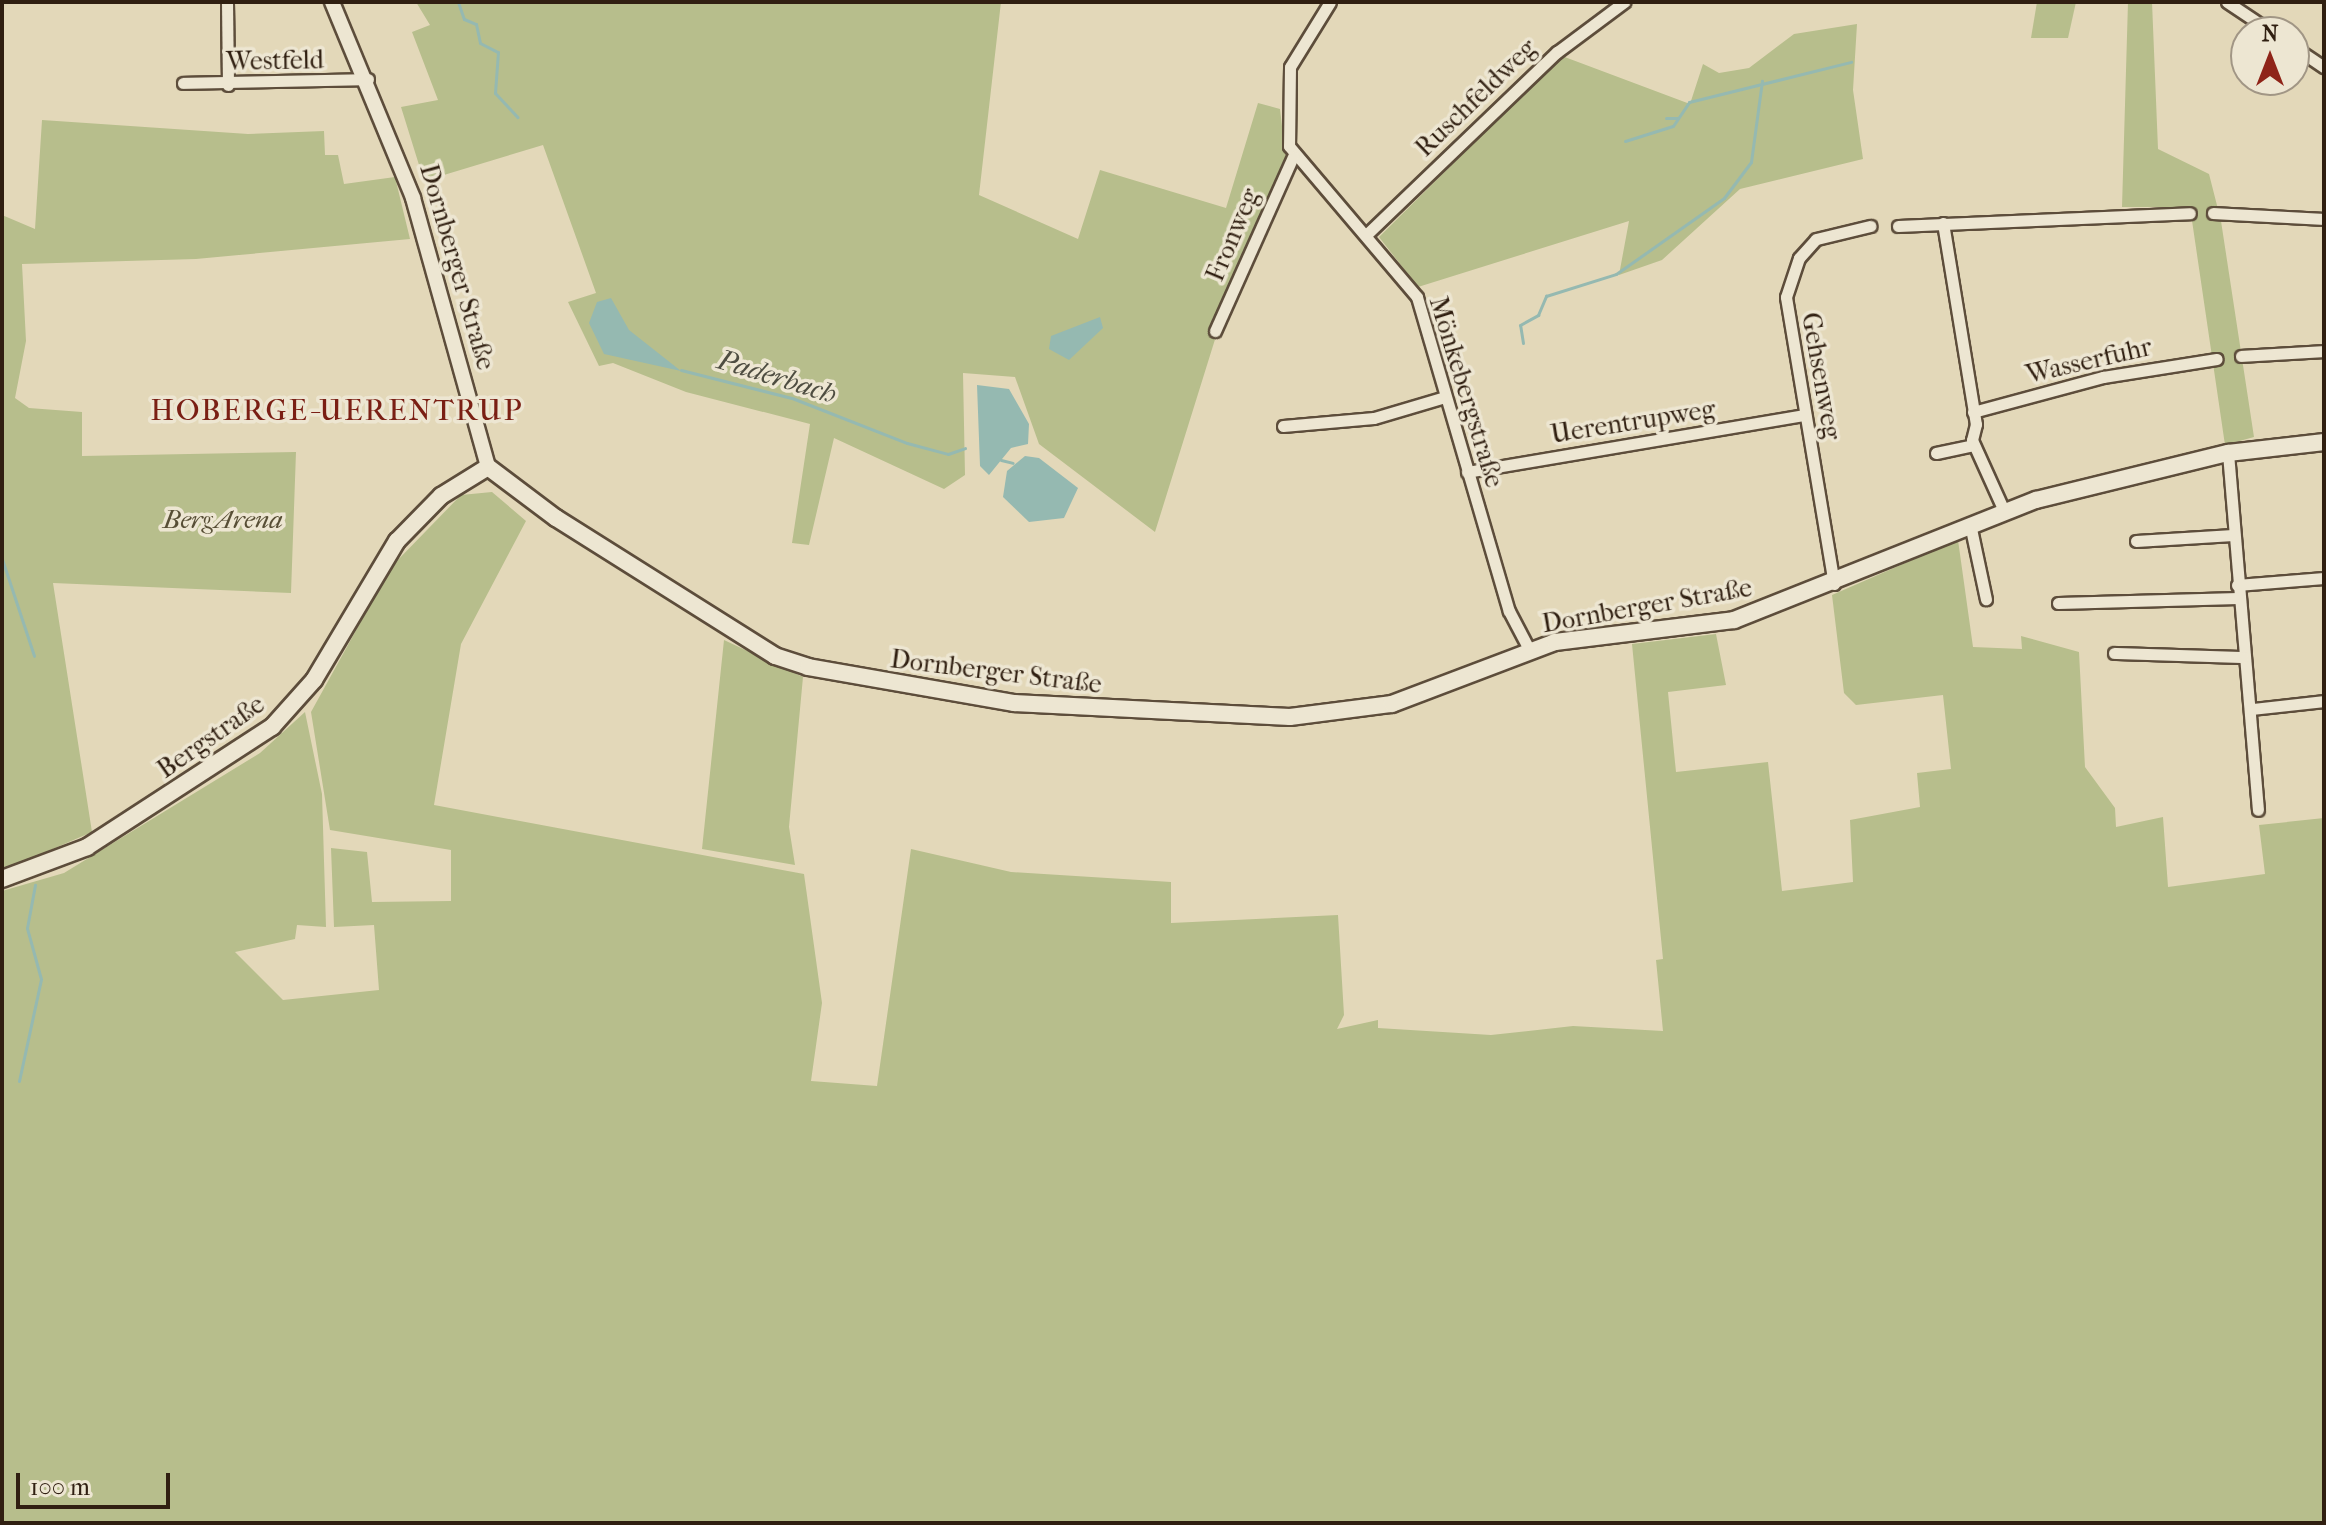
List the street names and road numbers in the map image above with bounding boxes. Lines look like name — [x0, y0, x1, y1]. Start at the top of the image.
street label: Ruschfeldweg — [1409, 33, 1543, 163]
street label: Westfeld — [226, 45, 324, 77]
street label: Dornberger Straße — [413, 161, 501, 373]
street label: Fronweg — [1199, 184, 1267, 286]
street label: Mönkebergstraße — [1422, 293, 1510, 491]
street label: Gehsenweg — [1794, 310, 1848, 442]
street label: Wasserfuhr — [2023, 331, 2155, 391]
street label: Uerentrupweg — [1549, 394, 1717, 450]
street label: Dornberger Straße — [1540, 572, 1754, 640]
street label: Dornberger Straße — [889, 644, 1103, 700]
street label: Bergstraße — [151, 689, 271, 785]

